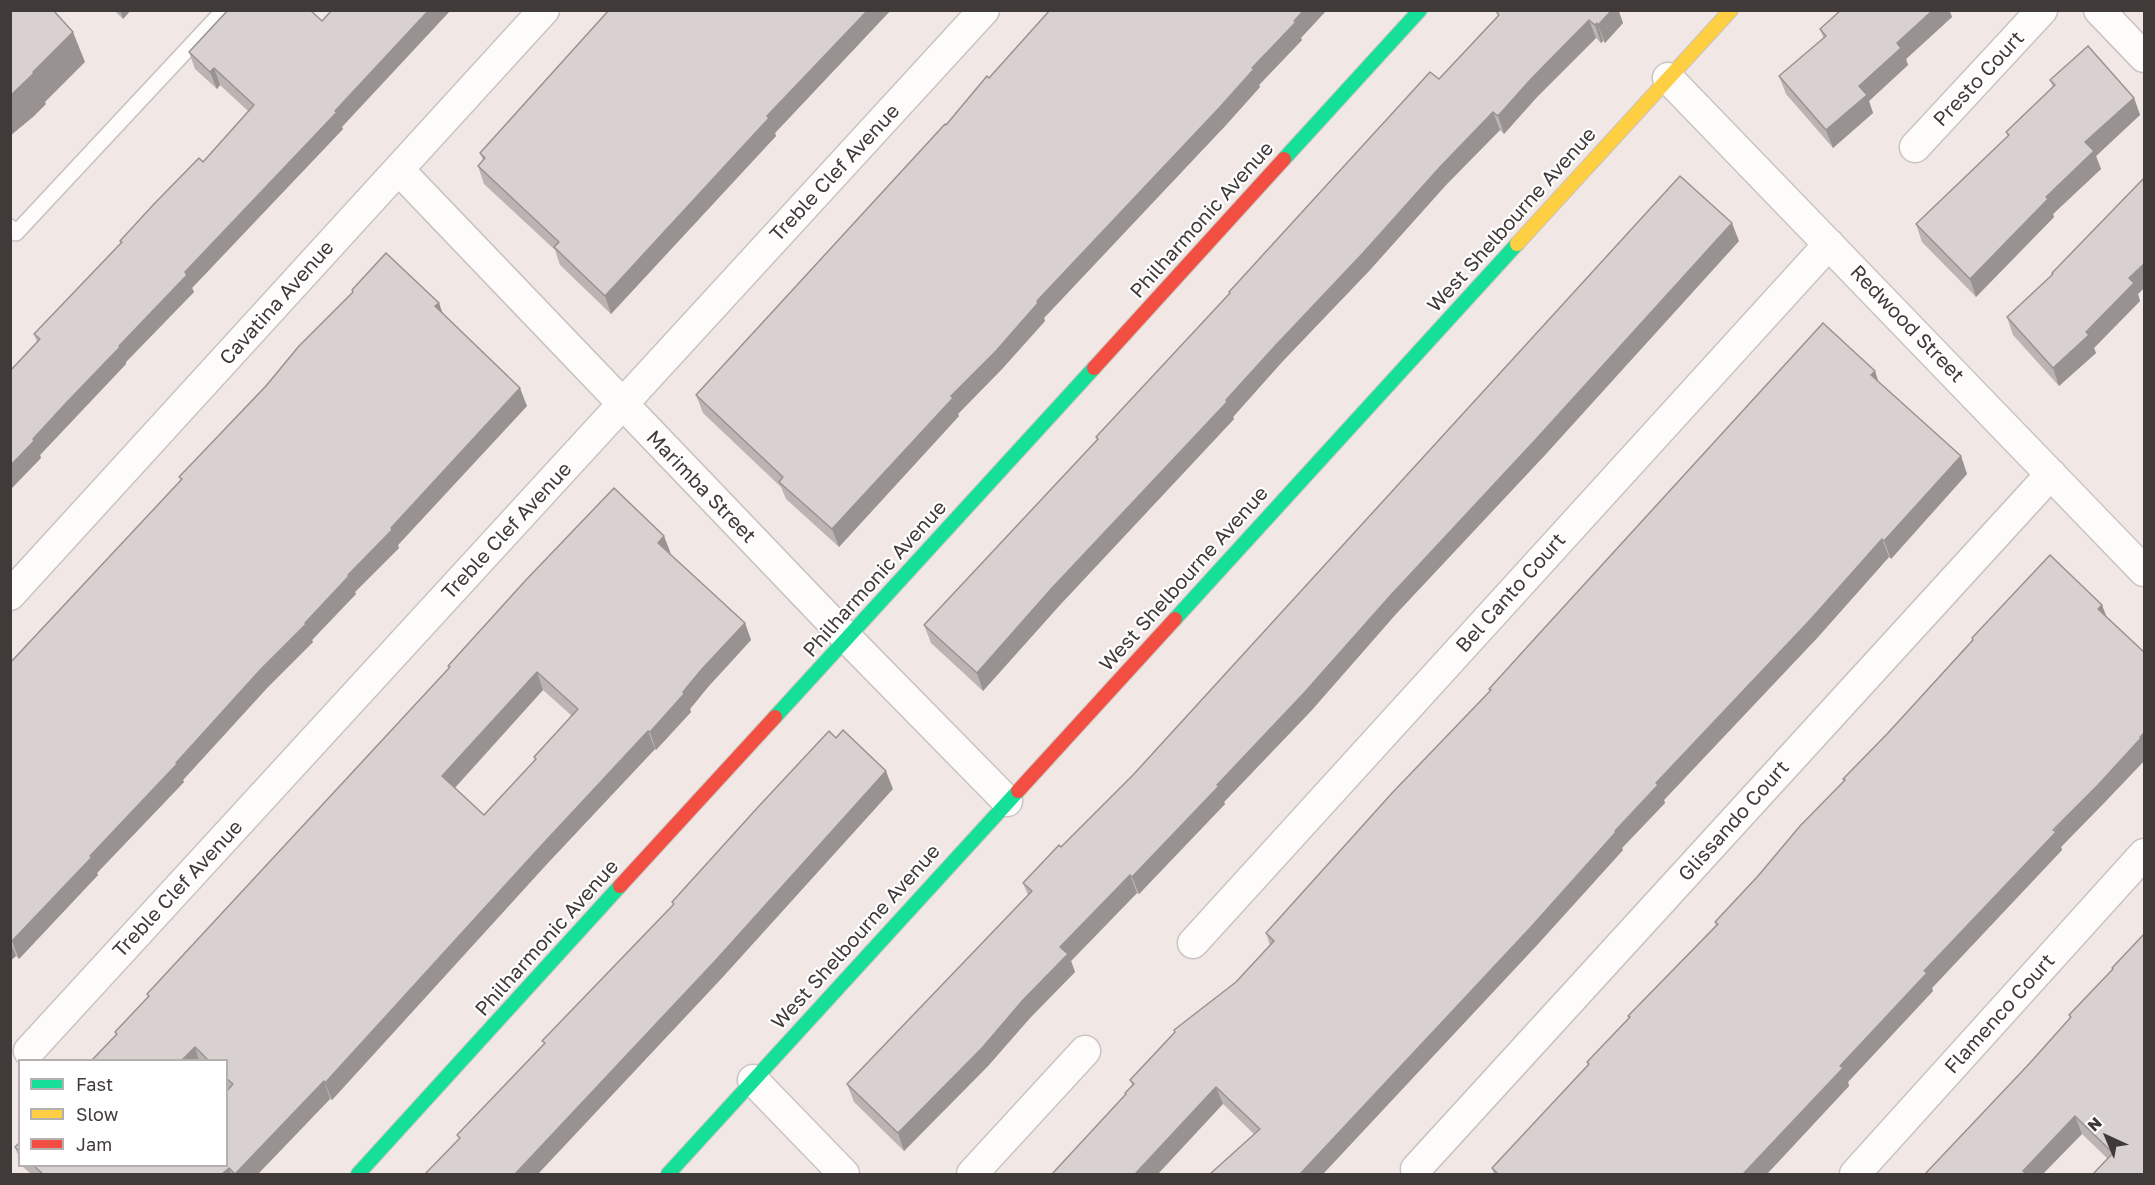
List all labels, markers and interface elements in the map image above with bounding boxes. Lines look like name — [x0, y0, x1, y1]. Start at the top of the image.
street label: Presto Court — [1929, 26, 2029, 132]
street label: Treble Clef Avenue — [765, 99, 905, 247]
street label: West Shelbourne Avenue — [1423, 123, 1601, 317]
street label: Philharmonic Avenue — [1125, 137, 1279, 303]
street label: Cavatina Avenue — [215, 236, 339, 370]
street label: Redwood Street — [1845, 260, 1969, 388]
street label: Marimba Street — [641, 426, 761, 548]
street label: Treble Clef Avenue — [437, 457, 577, 605]
street label: West Shelbourne Avenue — [1095, 482, 1273, 676]
street label: Philharmonic Avenue — [798, 496, 952, 662]
street label: Bel Canto Court — [1451, 528, 1571, 658]
street label: Glissando Court — [1674, 756, 1794, 886]
street label: Treble Clef Avenue — [108, 815, 248, 963]
street label: West Shelbourne Avenue — [767, 840, 945, 1034]
street label: Philharmonic Avenue — [470, 855, 624, 1021]
street label: Flamenco Court — [1940, 949, 2060, 1079]
legend — [18, 1059, 228, 1167]
text: Fast — [76, 1073, 113, 1095]
text: Slow — [76, 1103, 118, 1125]
north arrow — [2077, 1107, 2137, 1167]
text: N — [2083, 1113, 2106, 1135]
text: Jam — [76, 1133, 112, 1155]

